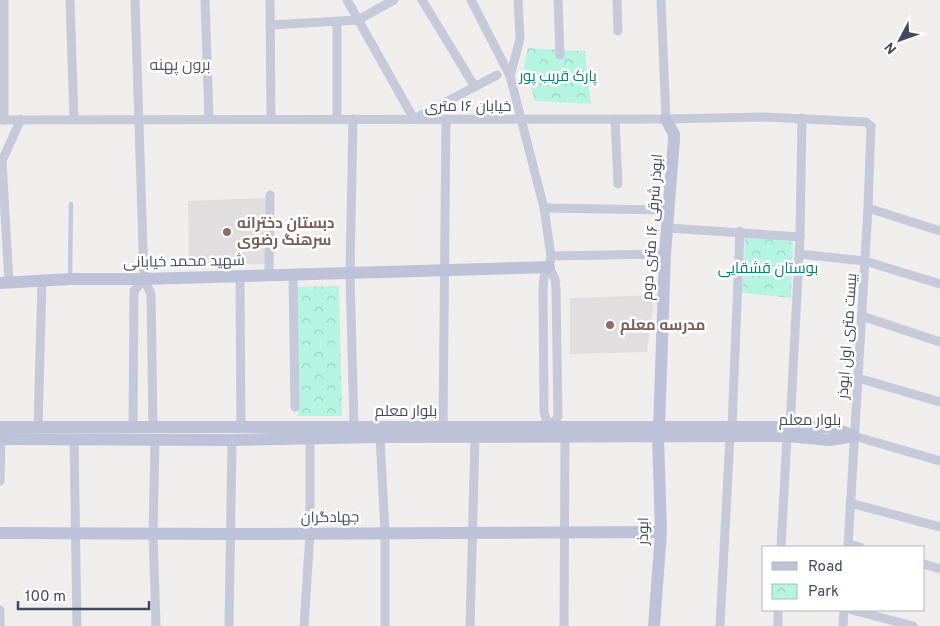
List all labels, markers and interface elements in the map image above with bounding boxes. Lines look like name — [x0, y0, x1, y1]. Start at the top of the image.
north arrow — [875, 15, 925, 65]
text: N — [882, 38, 901, 57]
district label: برون پهنه — [150, 56, 211, 76]
park label: پارک قریب پور — [518, 68, 597, 87]
street label: خیابان ۱۶ متری — [425, 98, 511, 117]
street label: ابوذر شرقی ۱۶ متری دوم — [639, 153, 668, 301]
place label: دبستان دخترانه سرهنگ رضوی — [237, 215, 335, 251]
marker: دبستان دخترانه سرهنگ رضوی — [221, 226, 233, 238]
street label: شهید محمد خیابانی — [123, 252, 245, 273]
park label: بوستان قشقایی — [718, 260, 818, 279]
street label: بیست متری اول ابوذر — [835, 272, 862, 401]
place label: مدرسه معلم — [620, 317, 705, 336]
marker: مدرسه معلم — [604, 319, 616, 331]
street label: بلوار معلم — [375, 403, 437, 422]
street label: بلوار معلم — [779, 412, 841, 431]
street label: جهادگران — [301, 508, 359, 529]
street label: ابوذر — [635, 517, 654, 546]
legend — [762, 546, 925, 611]
text: Road — [808, 558, 843, 577]
scale bar — [18, 578, 149, 610]
text: Park — [808, 583, 839, 602]
text: 100 m — [25, 588, 66, 607]

